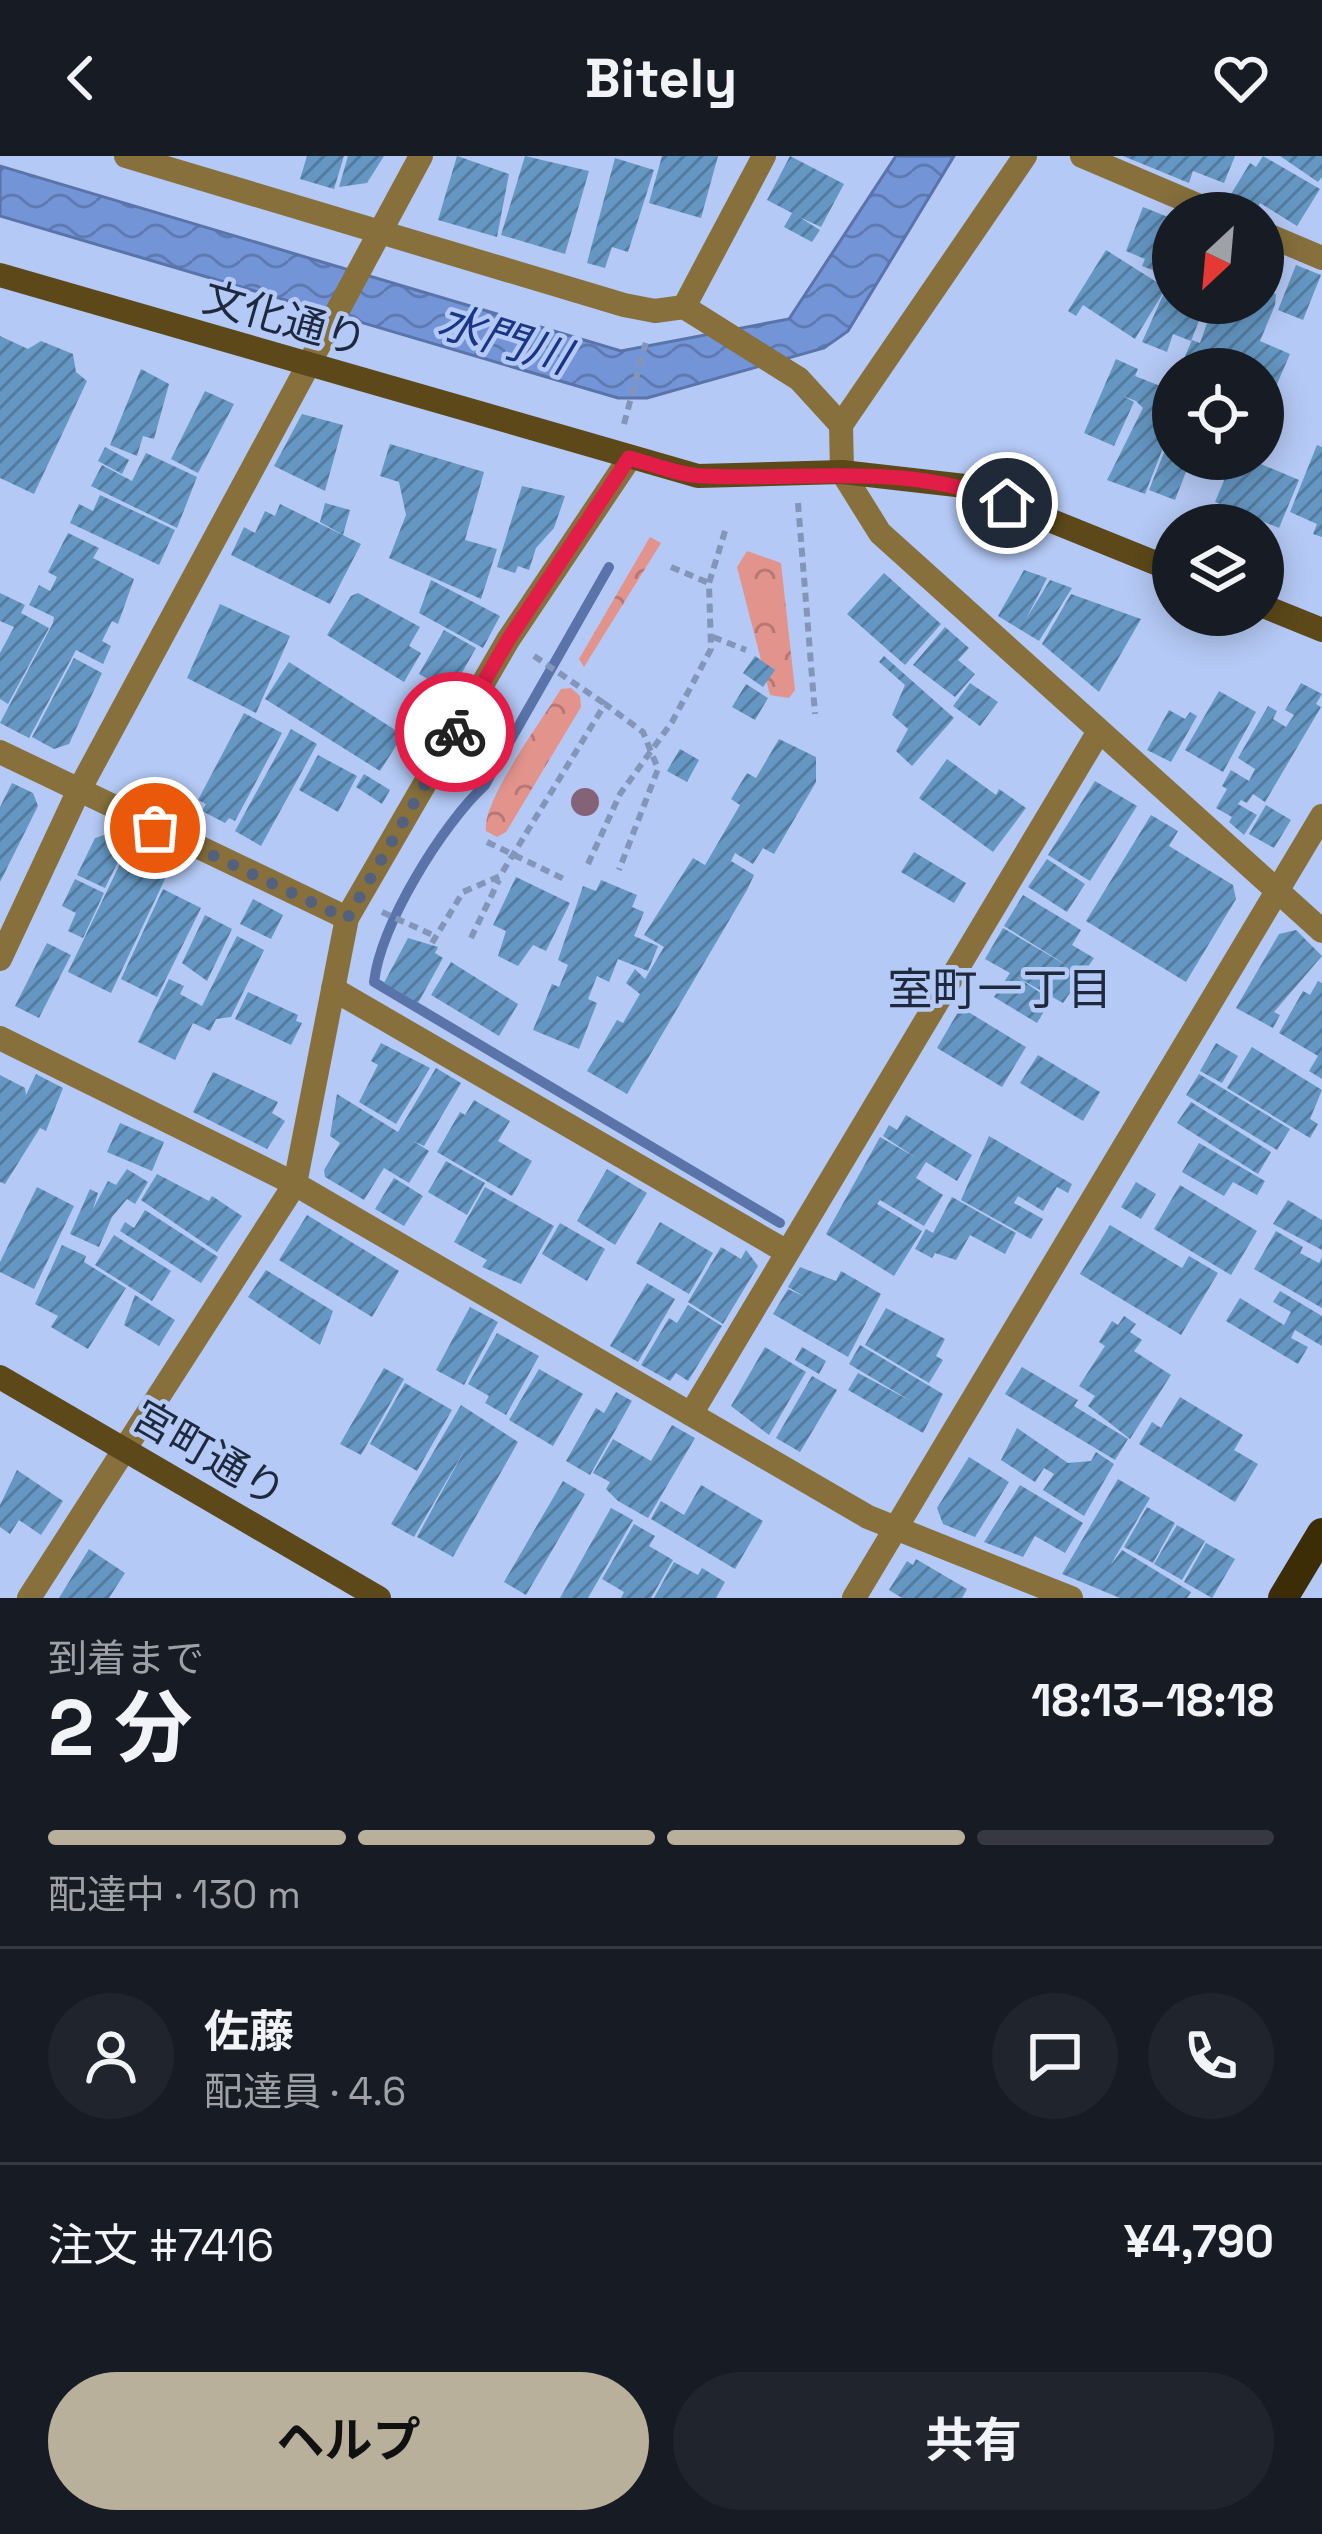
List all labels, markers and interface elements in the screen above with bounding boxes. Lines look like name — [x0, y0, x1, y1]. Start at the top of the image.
text: Bitely — [585, 44, 737, 113]
icon: back — [48, 45, 114, 111]
icon: heart — [1208, 45, 1274, 111]
north arrow — [1152, 192, 1284, 324]
map controls — [1152, 192, 1284, 636]
street label: 文化通り — [197, 270, 373, 368]
water label: 水門川 — [431, 292, 581, 387]
button: locate — [1152, 348, 1284, 480]
pin — [956, 452, 1058, 554]
icon: home — [974, 470, 1040, 536]
button: layers — [1152, 504, 1284, 636]
courier — [395, 672, 515, 792]
icon: bike — [422, 699, 488, 765]
pin — [104, 777, 206, 879]
icon: bag — [122, 795, 188, 861]
district label: 室町一丁目 — [887, 961, 1113, 1018]
street label: 宮町通り — [123, 1389, 295, 1519]
text: 到着まで — [48, 1634, 204, 1683]
text: 18:13–18:18 — [1031, 1672, 1274, 1729]
text: 2 分 — [48, 1678, 192, 1778]
text: 配達中 · 130 m — [48, 1870, 301, 1919]
button: person — [48, 1993, 174, 2119]
button: chat — [992, 1993, 1118, 2119]
button: phone — [1148, 1993, 1274, 2119]
text: 佐藤 — [204, 2003, 294, 2060]
text: 配達員 · 4.6 — [204, 2067, 406, 2116]
text: ¥4,790 — [1124, 2213, 1274, 2270]
text: 注文 #7416 — [48, 2217, 274, 2274]
button: ヘルプ — [48, 2372, 649, 2510]
button: 共有 — [673, 2372, 1274, 2510]

